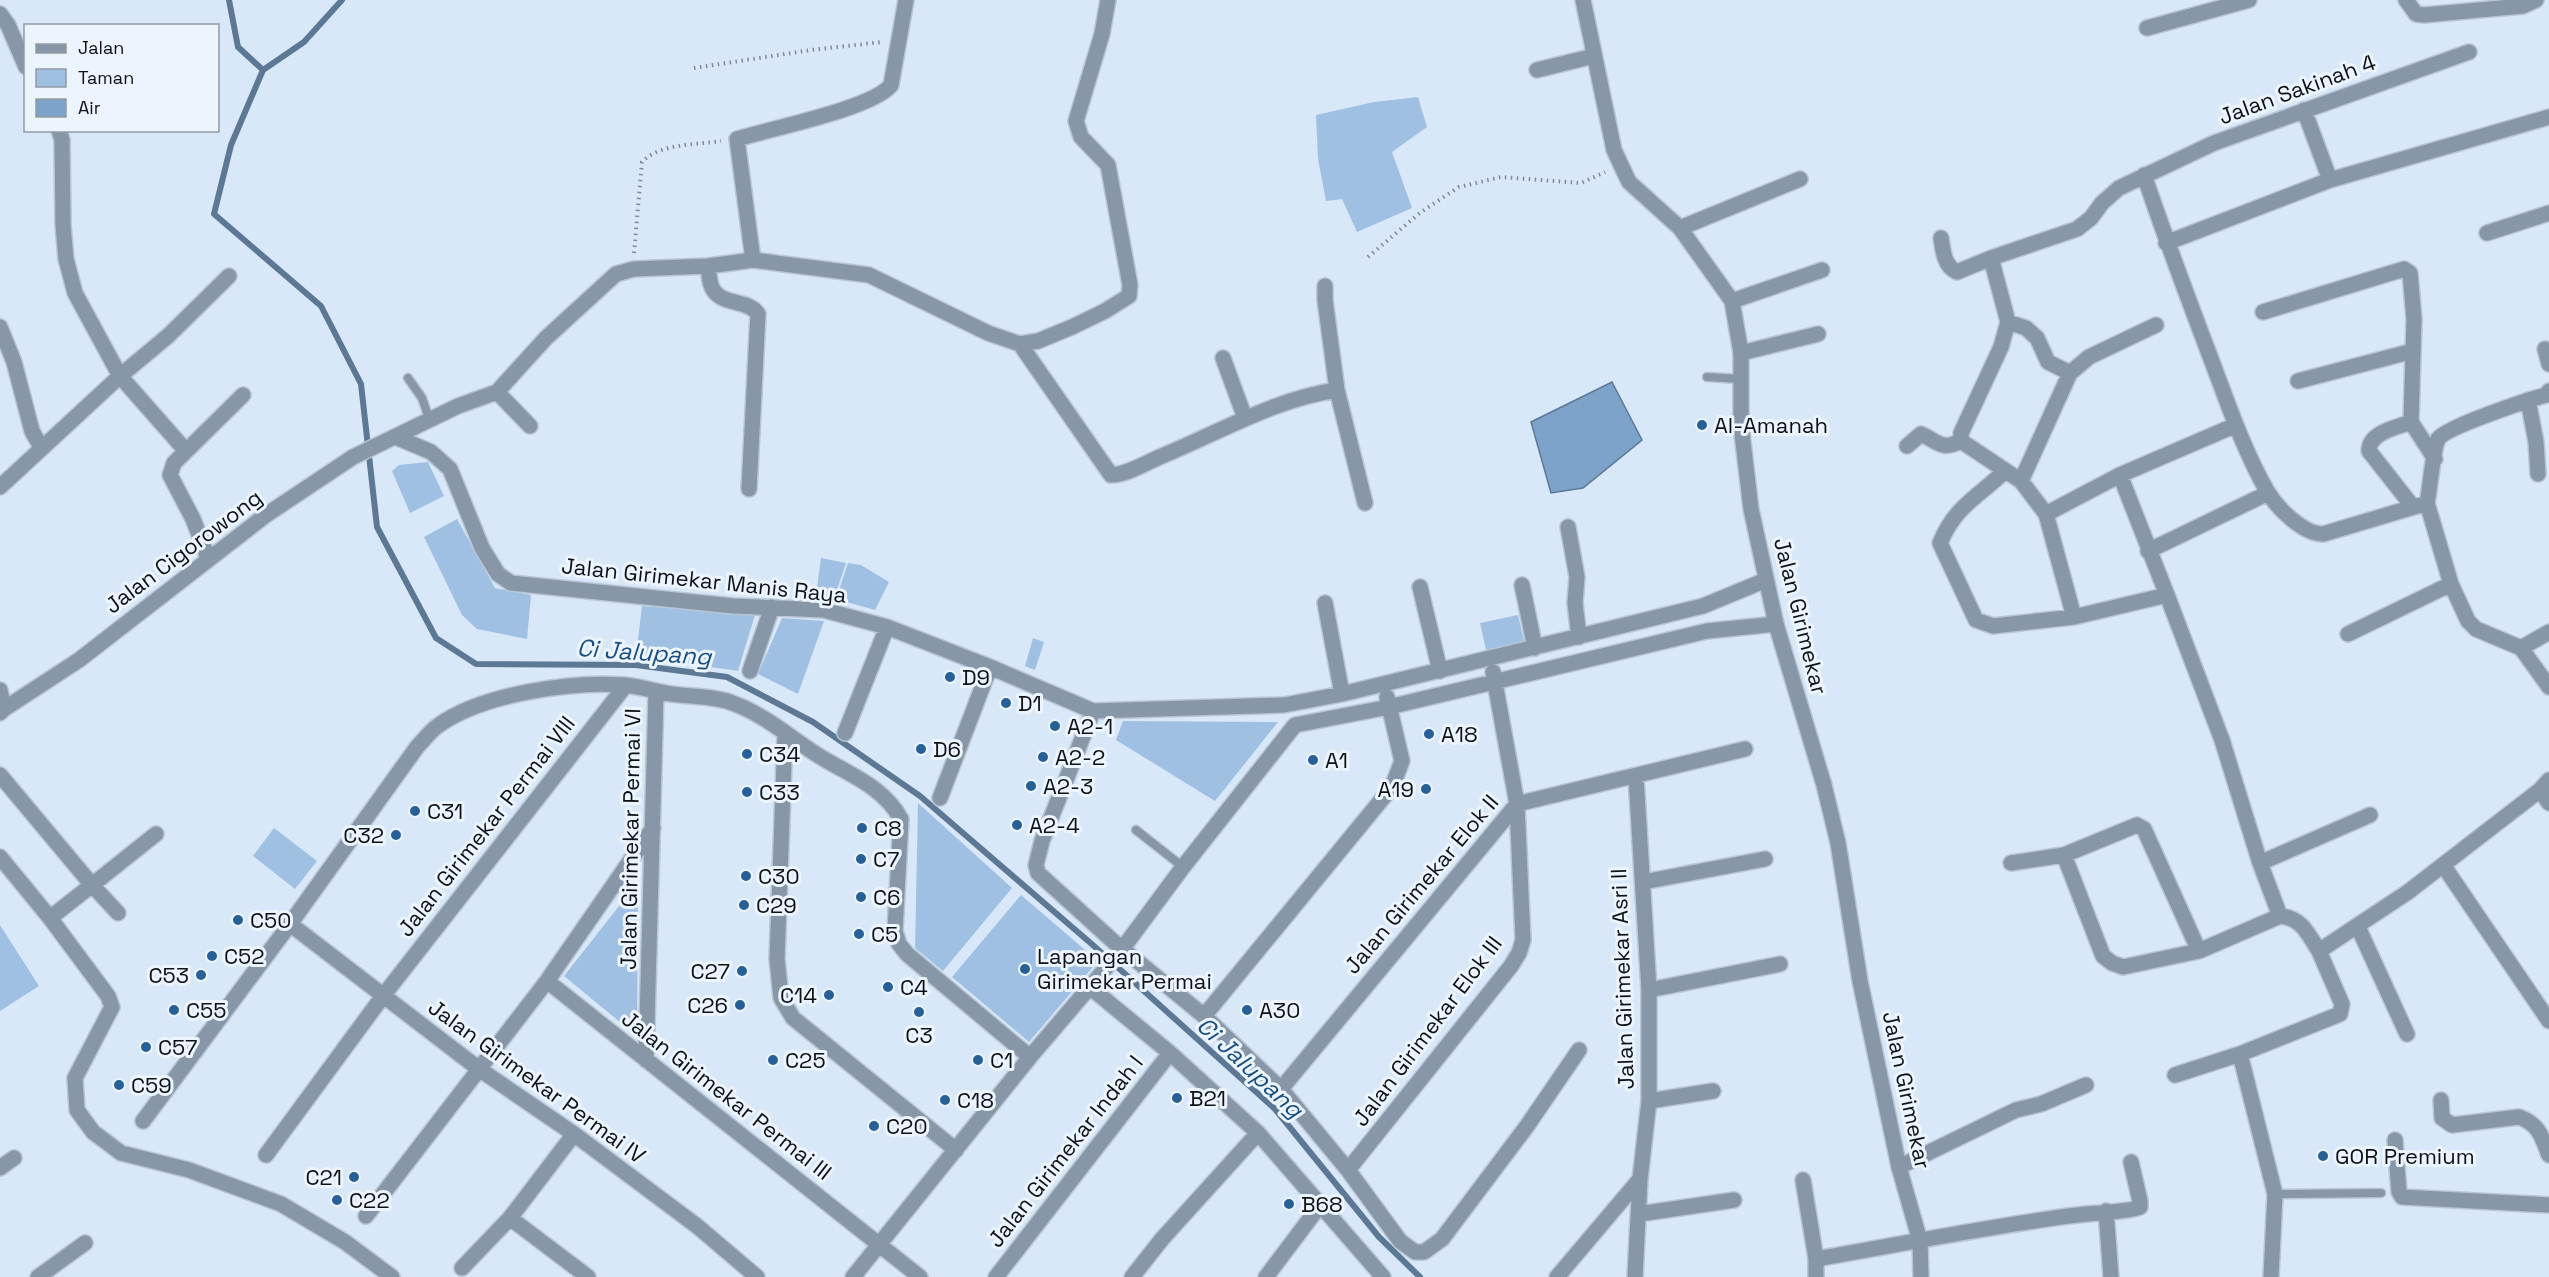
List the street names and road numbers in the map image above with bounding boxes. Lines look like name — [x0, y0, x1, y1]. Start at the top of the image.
street label: Jalan Sakinah 4 — [2215, 48, 2379, 130]
street label: Jalan Cigorowong — [99, 483, 267, 619]
street label: Jalan Girimekar — [1768, 535, 1834, 697]
street label: Jalan Girimekar Manis Raya — [560, 551, 848, 609]
street label: Jalan Girimekar Permai VI — [614, 708, 646, 970]
street label: Jalan Girimekar Permai VIII — [391, 710, 581, 942]
street label: Jalan Girimekar Elok II — [1338, 789, 1504, 979]
street label: Jalan Girimekar Asri II — [1604, 868, 1640, 1090]
street label: Jalan Girimekar Elok III — [1346, 930, 1508, 1132]
street label: Jalan Girimekar Permai IV — [423, 993, 651, 1170]
street label: Jalan Girimekar Permai III — [616, 1004, 838, 1186]
street label: Jalan Girimekar — [1877, 1009, 1937, 1171]
street label: Jalan Girimekar Indah I — [981, 1049, 1149, 1253]

